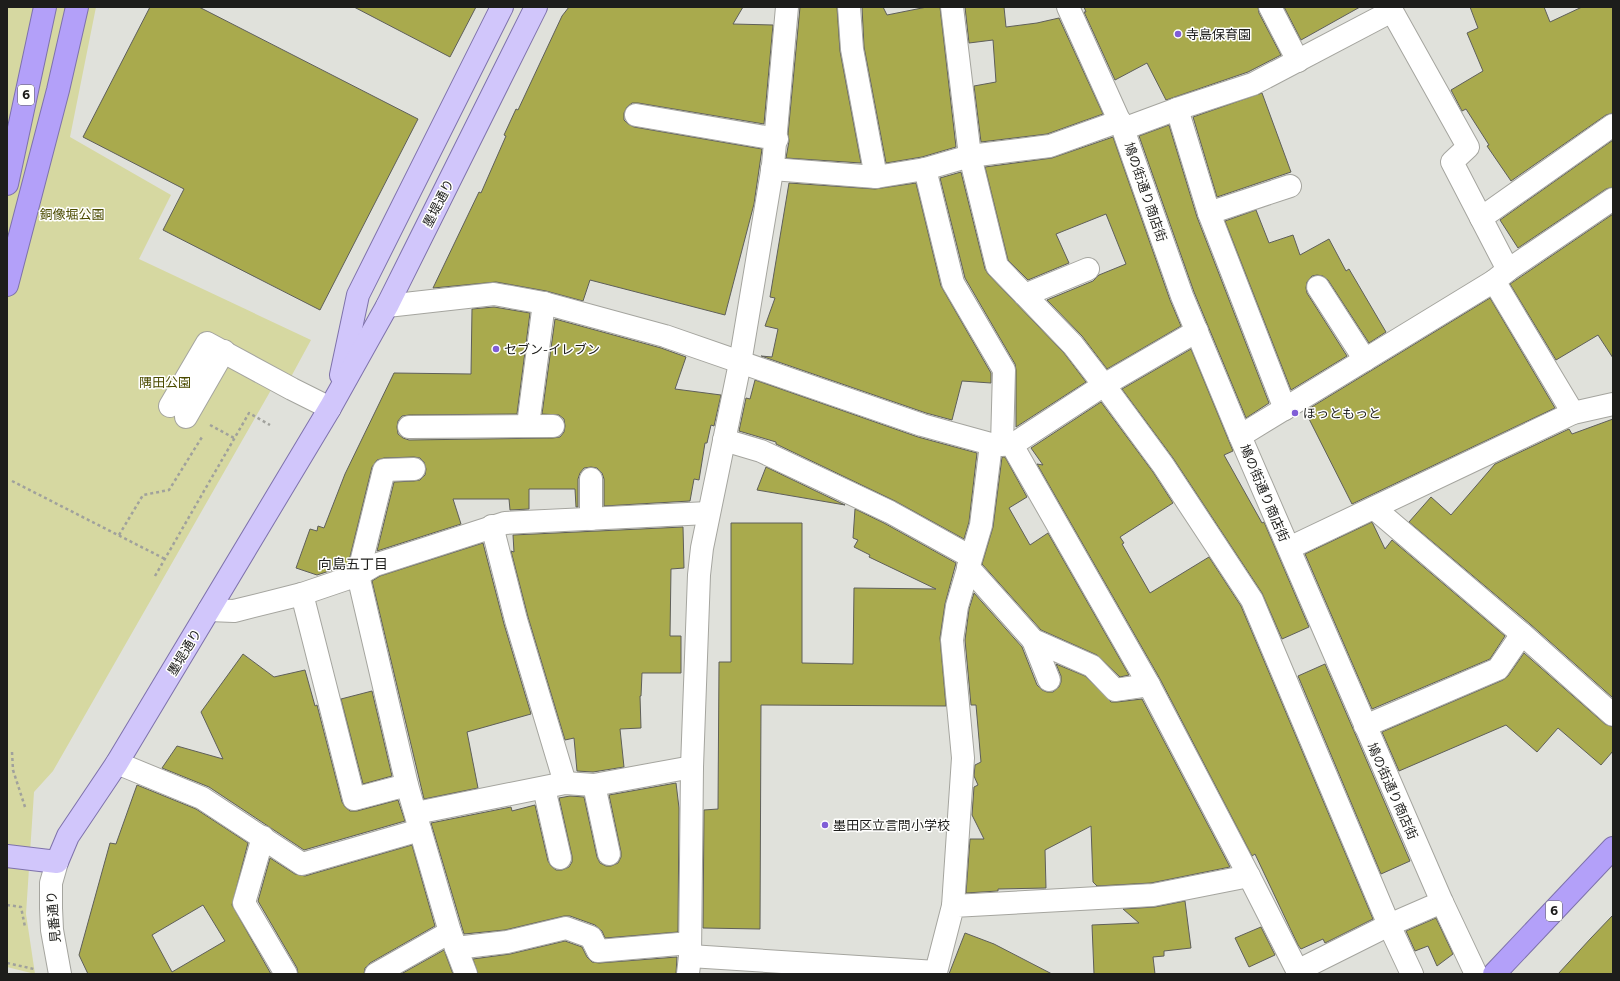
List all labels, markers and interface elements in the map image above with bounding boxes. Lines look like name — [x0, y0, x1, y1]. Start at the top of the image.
place label: 寺島保育園 — [1186, 26, 1251, 42]
marker: 寺島保育園 — [1173, 29, 1183, 39]
road number: 6 — [18, 85, 34, 105]
street label: 鳩の街通り商店街 — [1122, 140, 1170, 244]
street label: 墨堤通り — [419, 176, 457, 230]
park label: 銅像堀公園 — [39, 206, 105, 222]
place label: セブン-イレブン — [504, 341, 600, 357]
marker: セブン-イレブン — [491, 344, 501, 354]
park label: 隅田公園 — [139, 374, 191, 390]
place label: ほっともっと — [1303, 405, 1381, 421]
marker: ほっともっと — [1290, 408, 1300, 418]
street label: 鳩の街通り商店街 — [1237, 442, 1293, 544]
district label: 向島五丁目 — [318, 555, 388, 573]
street label: 墨堤通り — [164, 626, 204, 678]
street label: 鳩の街通り商店街 — [1365, 740, 1421, 842]
place label: 墨田区立言問小学校 — [833, 817, 950, 833]
marker: 墨田区立言問小学校 — [820, 820, 830, 830]
street label: 見番通り — [43, 890, 63, 944]
road number: 6 — [1546, 901, 1562, 921]

